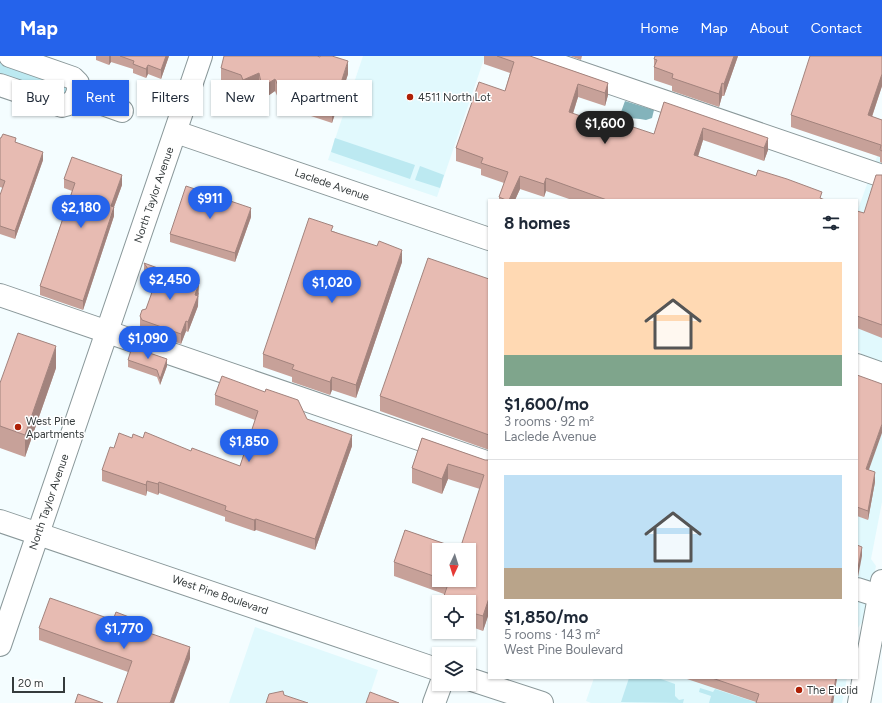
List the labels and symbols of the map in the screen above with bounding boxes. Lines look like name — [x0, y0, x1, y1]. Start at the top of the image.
place label: 4511 North Lot — [418, 91, 491, 104]
marker: 4511 North Lot — [405, 92, 415, 102]
pin: $1,600 — [572, 111, 638, 145]
street label: North Taylor Avenue — [131, 145, 177, 245]
street label: Laclede Avenue — [293, 166, 371, 204]
pin: $911 — [186, 186, 234, 220]
pin: $2,180 — [48, 195, 114, 229]
pin: $2,450 — [137, 267, 203, 301]
pin: $1,020 — [299, 270, 365, 304]
pin: $1,090 — [115, 326, 181, 360]
place label: West Pine Apartments — [26, 415, 84, 441]
marker: West Pine Apartments — [13, 422, 23, 432]
pin: $1,850 — [216, 429, 282, 463]
street label: North Taylor Avenue — [26, 452, 72, 552]
north arrow — [432, 543, 476, 587]
street label: West Pine Boulevard — [170, 572, 270, 618]
pin: $1,770 — [91, 616, 157, 650]
scale bar — [12, 675, 65, 694]
place label: The Euclid — [807, 684, 858, 697]
marker: The Euclid — [794, 685, 804, 695]

